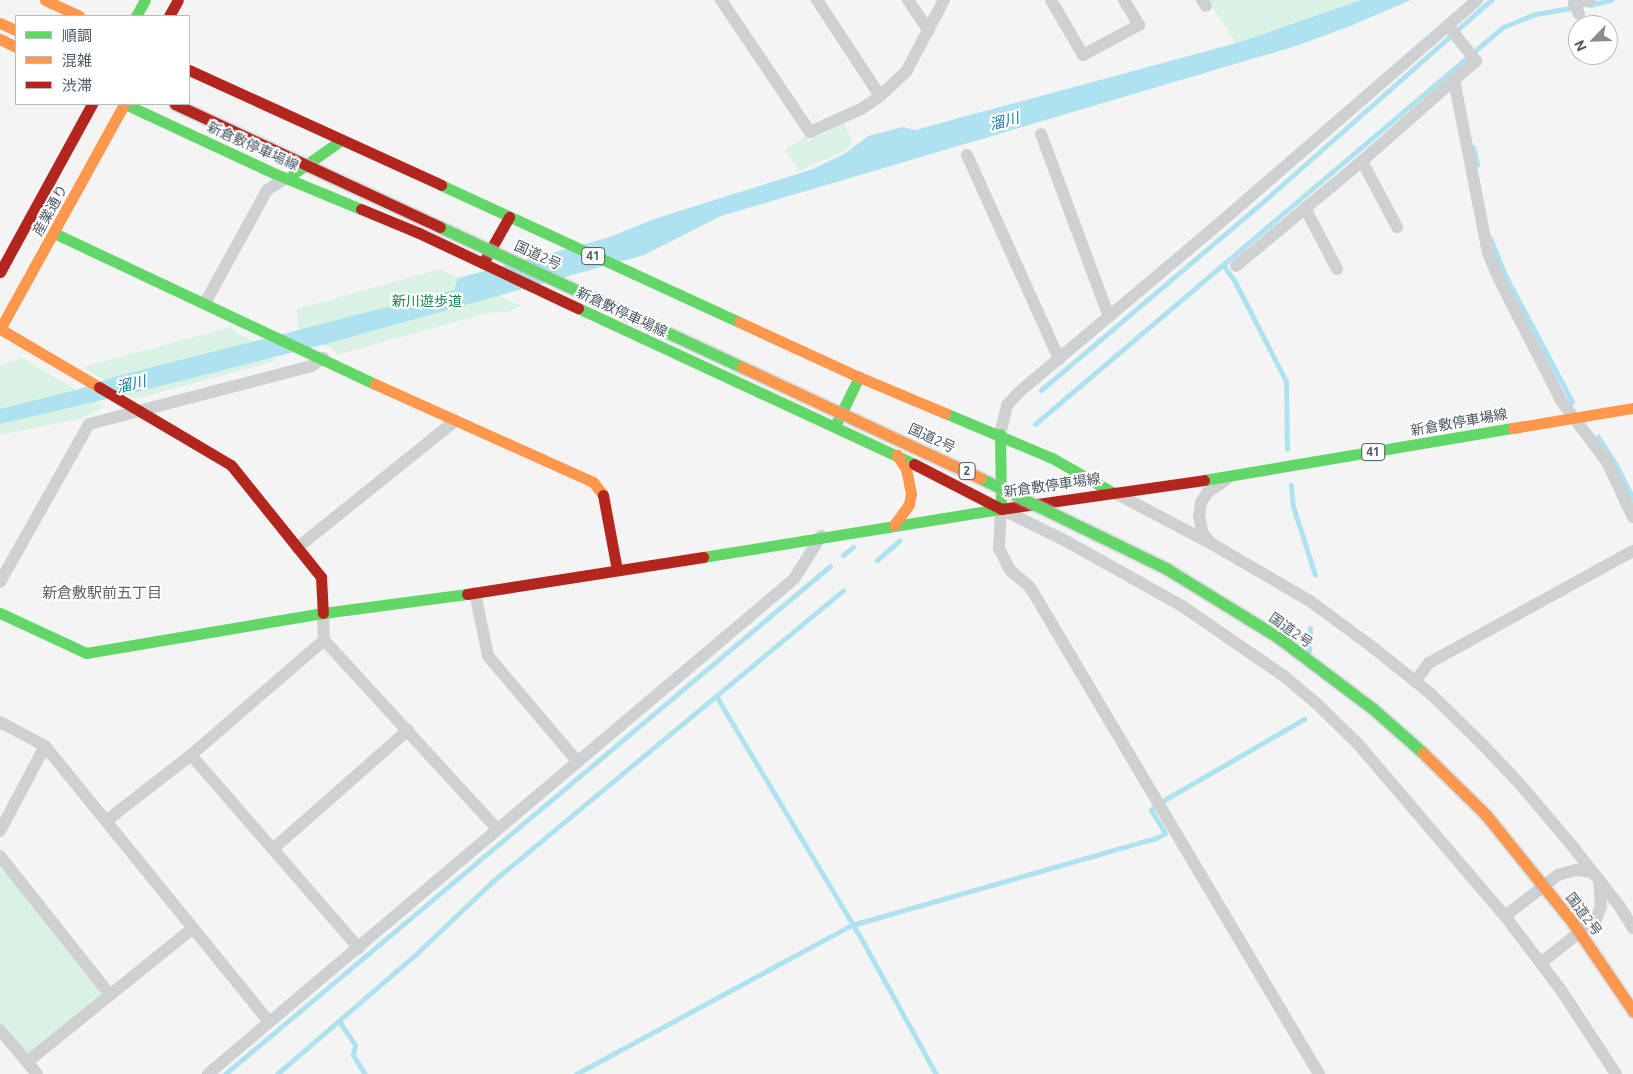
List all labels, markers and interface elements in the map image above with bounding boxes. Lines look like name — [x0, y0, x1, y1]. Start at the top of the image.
legend — [15, 15, 190, 105]
north arrow — [1568, 15, 1618, 65]
text: 順調 — [62, 27, 92, 44]
text: N — [1571, 38, 1590, 54]
text: 混雑 — [62, 52, 92, 69]
text: 渋滞 — [62, 77, 92, 94]
water label: 溜川 — [987, 108, 1021, 134]
street label: 新倉敷停車場線 — [205, 118, 301, 174]
street label: 産業通り — [29, 181, 71, 239]
street label: 国道2号 — [512, 237, 564, 273]
road number: 41 — [580, 247, 606, 266]
street label: 新倉敷停車場線 — [574, 284, 670, 340]
park label: 新川遊歩道 — [392, 293, 462, 309]
water label: 溜川 — [114, 372, 148, 396]
street label: 新倉敷停車場線 — [1409, 405, 1509, 439]
street label: 国道2号 — [906, 420, 958, 456]
road number: 41 — [1360, 442, 1386, 462]
road number: 2 — [958, 462, 976, 481]
street label: 新倉敷停車場線 — [1002, 470, 1102, 500]
district label: 新倉敷駅前五丁目 — [42, 584, 162, 602]
street label: 国道2号 — [1266, 609, 1316, 651]
street label: 国道2号 — [1562, 889, 1606, 939]

